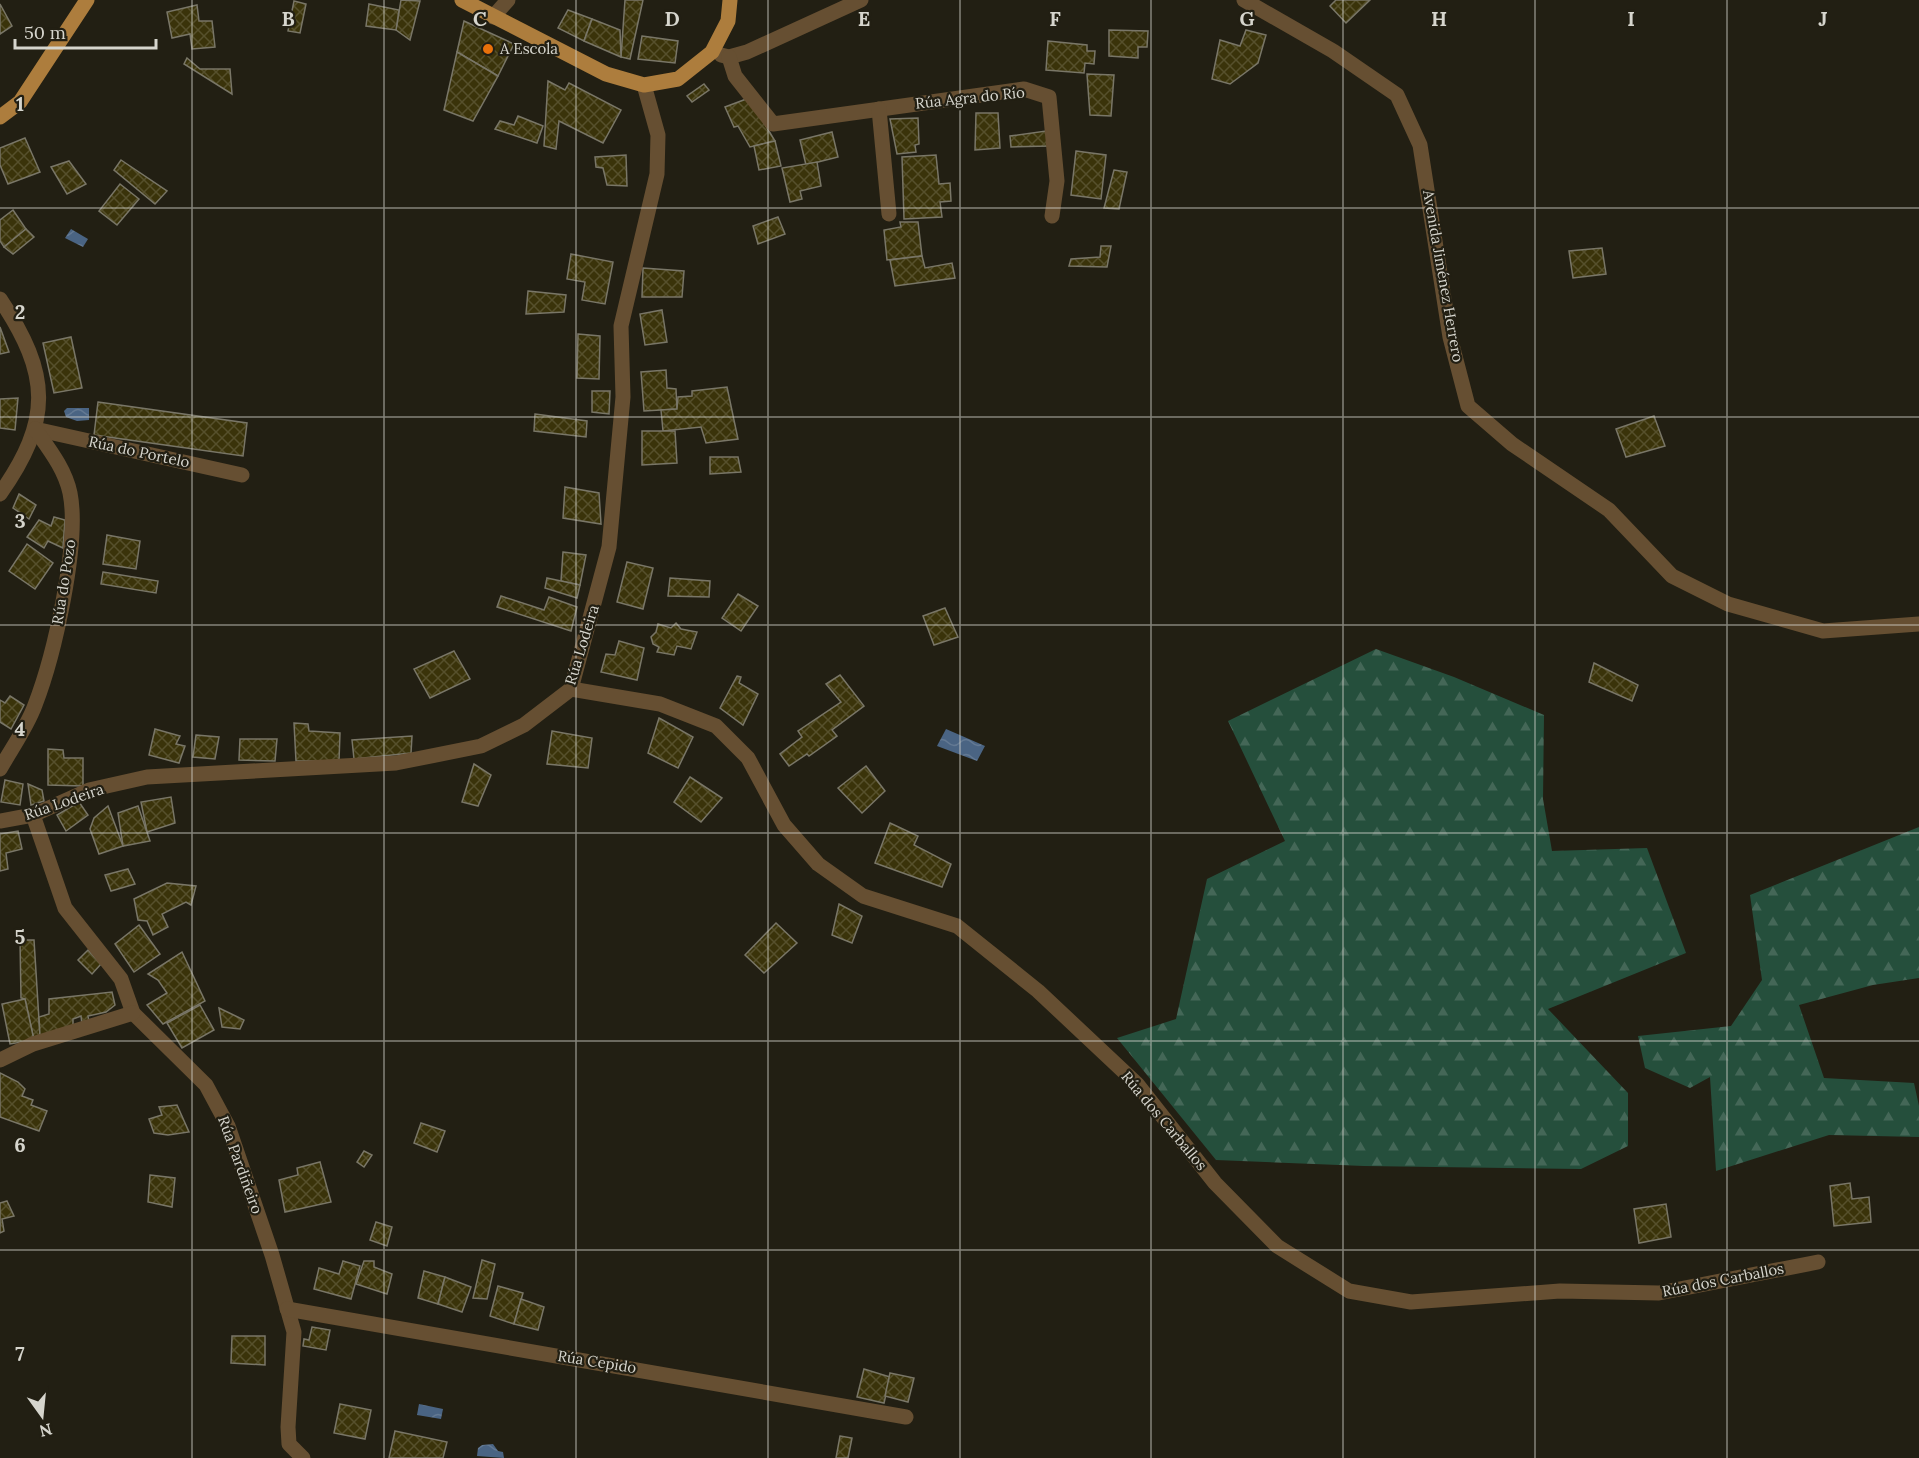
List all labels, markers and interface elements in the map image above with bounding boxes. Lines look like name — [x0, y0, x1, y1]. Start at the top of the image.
text: B — [281, 6, 295, 31]
text: C — [473, 6, 487, 31]
text: D — [664, 6, 680, 31]
text: E — [858, 6, 870, 31]
text: F — [1049, 6, 1061, 31]
text: G — [1239, 6, 1255, 31]
text: H — [1431, 6, 1447, 31]
text: I — [1627, 6, 1635, 31]
text: J — [1818, 6, 1828, 31]
scale bar — [15, 12, 156, 50]
text: 50 m — [24, 21, 66, 44]
place label: A Escola — [499, 39, 558, 58]
marker: A Escola — [481, 42, 495, 56]
street label: Rúa Agra do Río — [914, 82, 1026, 113]
text: 1 — [16, 91, 24, 116]
street label: Avenida Jiménez Herrero — [1419, 187, 1468, 364]
text: 2 — [15, 299, 25, 324]
street label: Rúa do Portelo — [87, 432, 192, 472]
text: 3 — [14, 508, 26, 533]
street label: Rúa do Pozo — [47, 538, 80, 626]
street label: Rúa Lodeira — [560, 602, 603, 687]
text: 4 — [15, 716, 26, 741]
street label: Rúa Lodeira — [22, 779, 106, 824]
text: 5 — [15, 924, 26, 949]
street label: Rúa dos Carballos — [1117, 1067, 1211, 1174]
street label: Rúa Pardiñeiro — [214, 1113, 267, 1217]
text: 6 — [14, 1132, 26, 1157]
street label: Rúa dos Carballos — [1660, 1258, 1785, 1301]
text: 7 — [15, 1341, 25, 1366]
street label: Rúa Cepido — [556, 1346, 638, 1377]
north arrow — [12, 1386, 72, 1446]
text: N — [37, 1419, 54, 1442]

